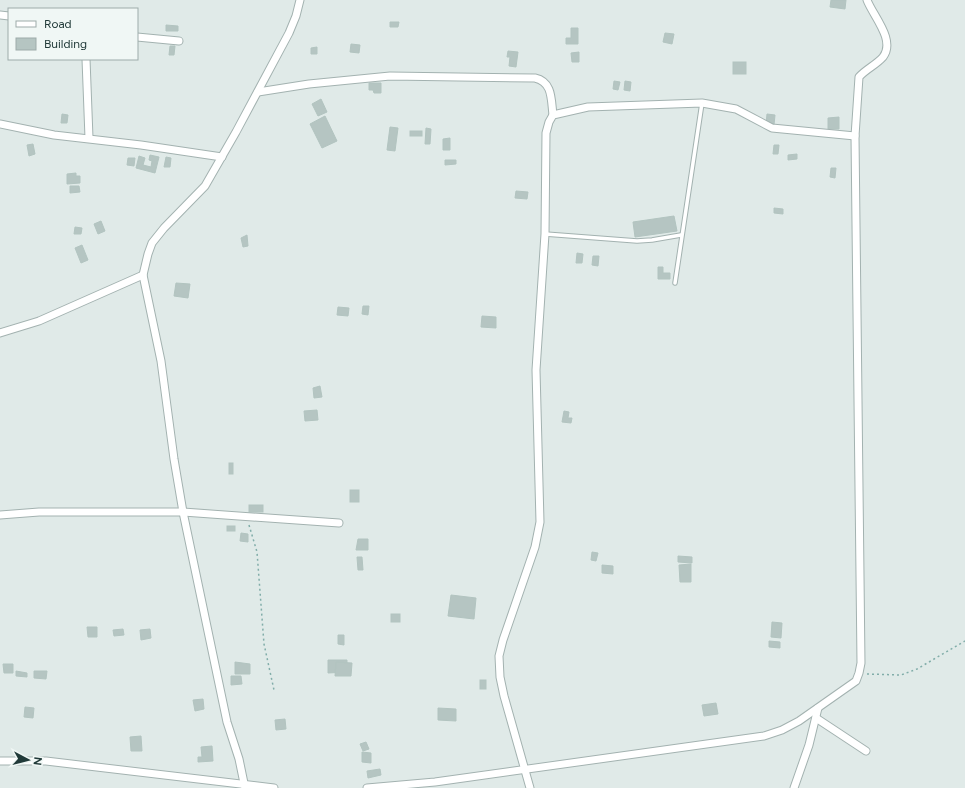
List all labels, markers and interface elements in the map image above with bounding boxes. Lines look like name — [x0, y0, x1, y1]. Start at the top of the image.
legend — [8, 8, 138, 60]
text: Road — [44, 17, 72, 31]
text: Building — [44, 37, 87, 51]
north arrow — [8, 740, 48, 780]
text: N — [30, 756, 44, 766]

